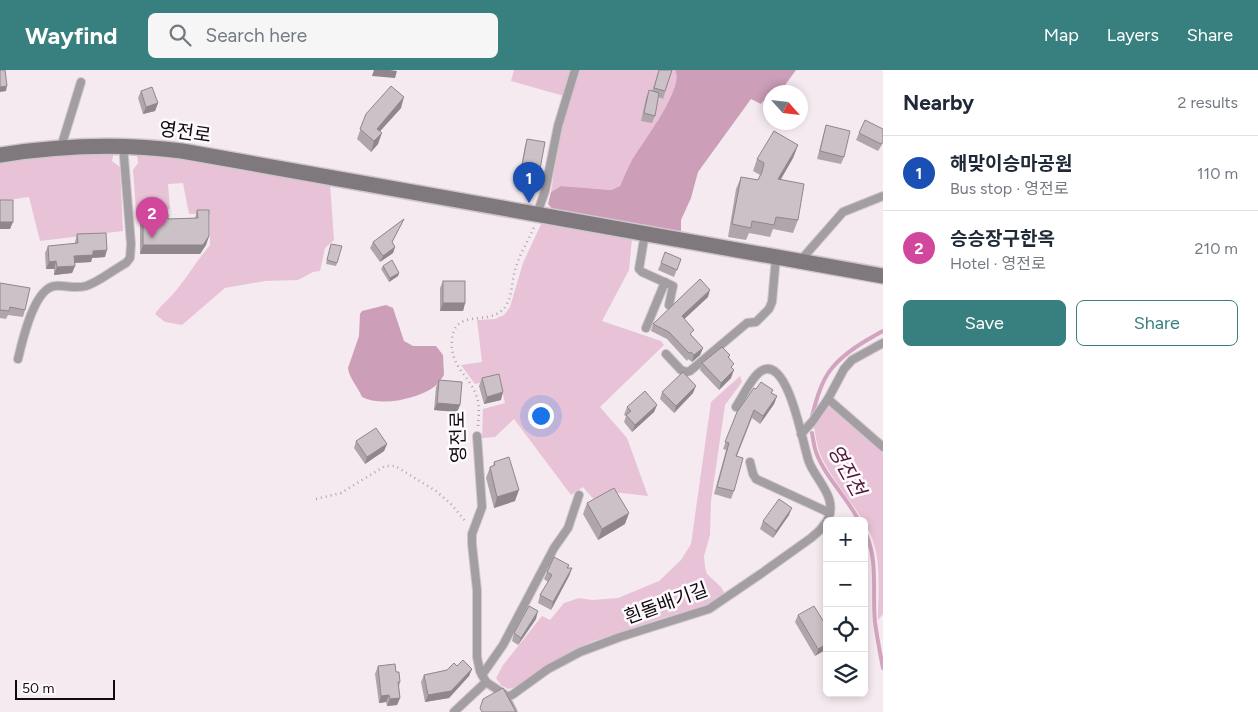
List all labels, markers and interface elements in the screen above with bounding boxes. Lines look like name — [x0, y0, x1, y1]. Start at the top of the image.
search box — [148, 13, 498, 58]
text: Wayfind — [25, 21, 118, 50]
icon: search — [166, 21, 194, 49]
text: Search here — [206, 24, 307, 47]
text: Map — [1044, 24, 1079, 46]
text: Layers — [1107, 24, 1159, 46]
text: Share — [1187, 24, 1233, 46]
north arrow — [763, 85, 808, 130]
text: Nearby — [903, 90, 974, 115]
text: 2 results — [1178, 93, 1238, 112]
street label: 영전로 — [157, 117, 213, 147]
text: 해맞이승마공원 — [950, 152, 1072, 175]
pin: 1 — [513, 162, 545, 203]
text: 1 — [916, 164, 922, 183]
text: 110 m — [1197, 164, 1238, 183]
text: Bus stop · 영전로 — [950, 179, 1068, 198]
pin: 2 — [136, 197, 168, 238]
text: 승승장구한옥 — [950, 227, 1055, 250]
text: 2 — [914, 239, 924, 258]
text: 210 m — [1195, 239, 1238, 258]
text: Hotel · 영전로 — [950, 254, 1046, 273]
button: Save — [903, 300, 1066, 346]
button: Share — [1076, 300, 1238, 346]
your location — [528, 403, 554, 429]
street label: 영전로 — [446, 411, 470, 463]
water label: 영진천 — [823, 440, 872, 502]
map controls — [823, 517, 868, 697]
button: + — [823, 517, 868, 562]
button: − — [823, 562, 868, 607]
street label: 흰돌배기길 — [621, 577, 711, 629]
button: locate — [823, 607, 868, 652]
button: layers — [823, 652, 868, 697]
scale bar — [15, 677, 115, 700]
text: 50 m — [22, 680, 54, 697]

